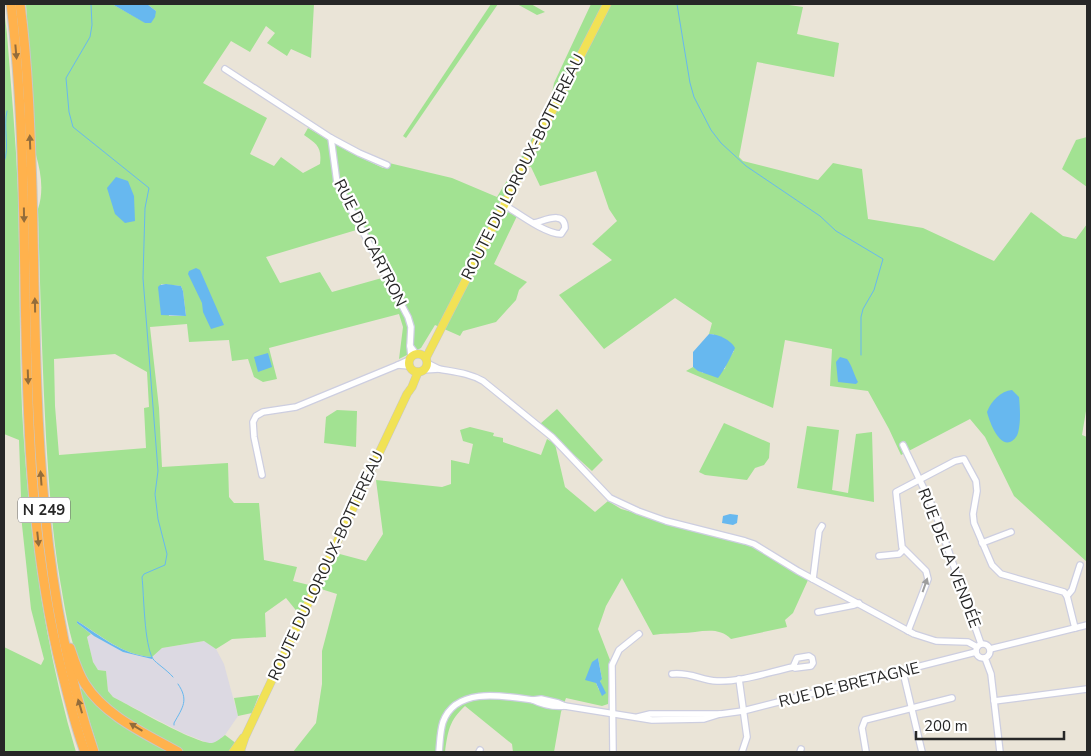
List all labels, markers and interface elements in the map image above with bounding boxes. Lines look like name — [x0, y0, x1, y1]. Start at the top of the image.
one-way arrow — [12, 45, 20, 61]
street label: ROUTE DU LOROUX-BOTTEREAU — [456, 50, 590, 284]
one-way arrow — [25, 134, 33, 150]
street label: RUE DU CARTRON — [328, 175, 412, 311]
one-way arrow — [20, 207, 28, 223]
one-way arrow — [31, 296, 39, 312]
one-way arrow — [24, 369, 32, 385]
street label: ROUTE DU LOROUX-BOTTEREAU — [263, 448, 389, 684]
one-way arrow — [37, 470, 45, 486]
street label: RUE DE LA VENDÉE — [912, 485, 986, 631]
road number: N 249 — [18, 498, 70, 522]
one-way arrow — [34, 531, 42, 547]
one-way arrow — [922, 578, 930, 593]
street label: RUE DE BRETAGNE — [776, 657, 922, 713]
one-way arrow — [75, 698, 83, 713]
scale bar — [916, 708, 1064, 740]
text: 200 m — [924, 716, 968, 736]
one-way arrow — [129, 723, 142, 732]

